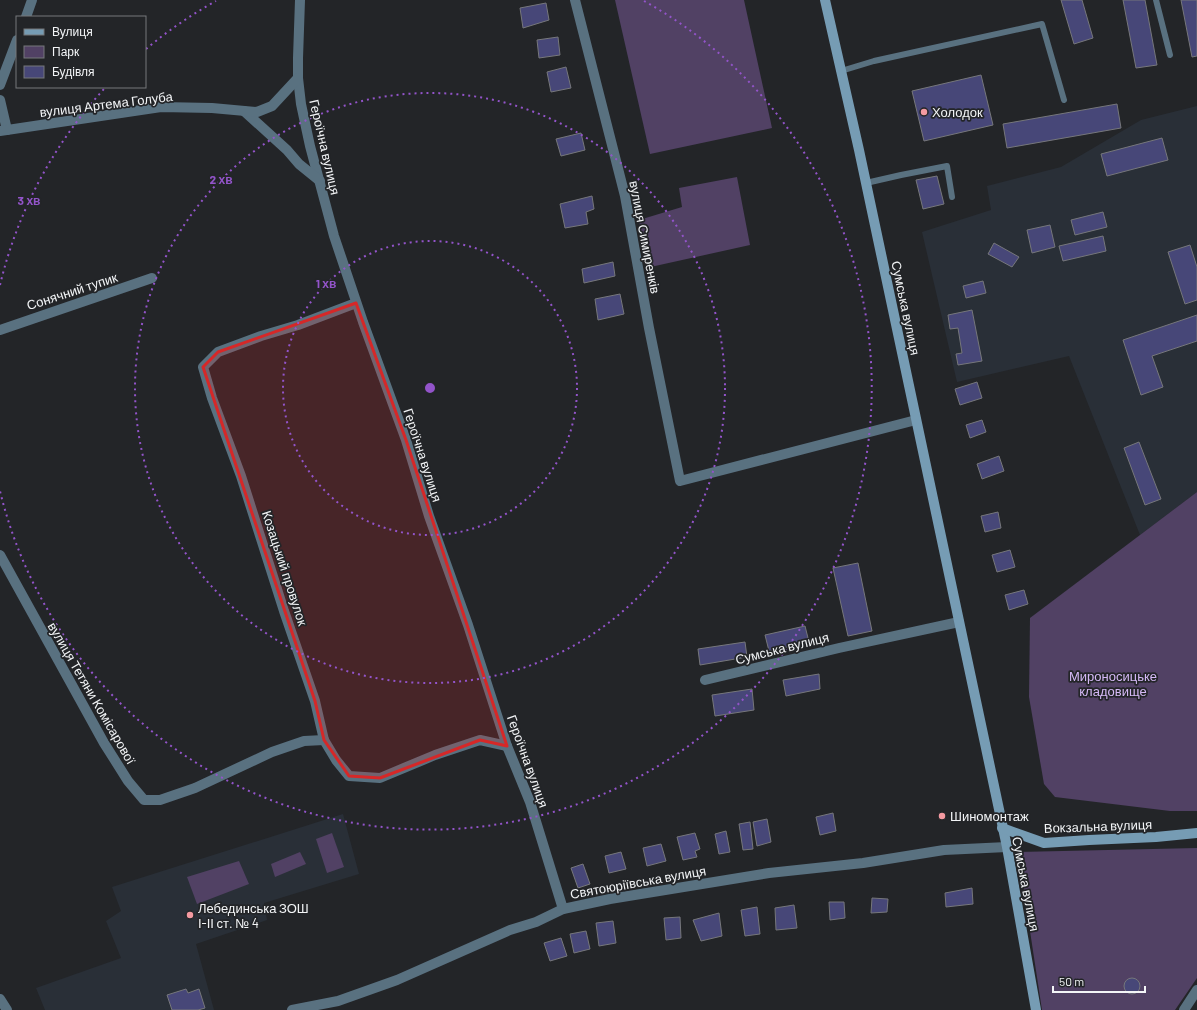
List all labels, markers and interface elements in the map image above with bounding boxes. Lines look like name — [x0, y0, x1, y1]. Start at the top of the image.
legend — [16, 16, 146, 88]
text: Вулиця — [52, 24, 93, 39]
text: Парк — [52, 44, 80, 59]
text: Будівля — [52, 64, 94, 79]
street label: вулиця Артема Голуба — [39, 88, 174, 120]
street label: Героїчна вулиця — [306, 98, 344, 196]
place label: Холодок — [932, 104, 983, 120]
marker: Холодок — [919, 107, 929, 117]
text: 2 хв — [209, 172, 233, 186]
street label: вулиця Симиренків — [626, 179, 664, 295]
text: 3 хв — [18, 193, 40, 207]
street label: Сумська вулиця — [888, 259, 924, 357]
street label: Сонячний тупик — [25, 269, 120, 313]
text: 1 хв — [316, 276, 336, 290]
centre of rings — [423, 381, 437, 395]
street label: Героїчна вулиця — [400, 406, 446, 504]
street label: Козацький провулок — [259, 509, 311, 628]
street label: вулиця Тетяни Комісарової — [45, 619, 139, 767]
street label: Сумська вулиця — [734, 629, 830, 667]
park label: Мироносицьке кладовище — [1069, 668, 1157, 699]
street label: Героїчна вулиця — [504, 712, 552, 810]
place label: Шиномонтаж — [950, 808, 1029, 824]
marker: Шиномонтаж — [937, 811, 947, 821]
street label: Вокзальна вулиця — [1044, 816, 1152, 836]
street label: Сумська вулиця — [1009, 835, 1043, 933]
street label: Святоюріївська вулиця — [569, 862, 707, 902]
place label: Лебединська ЗОШ І-ІІ ст. № 4 — [198, 900, 309, 931]
marker: Лебединська ЗОШ І-ІІ ст. № 4 — [185, 910, 195, 920]
scale bar — [1053, 968, 1145, 994]
text: 50 m — [1059, 974, 1084, 988]

